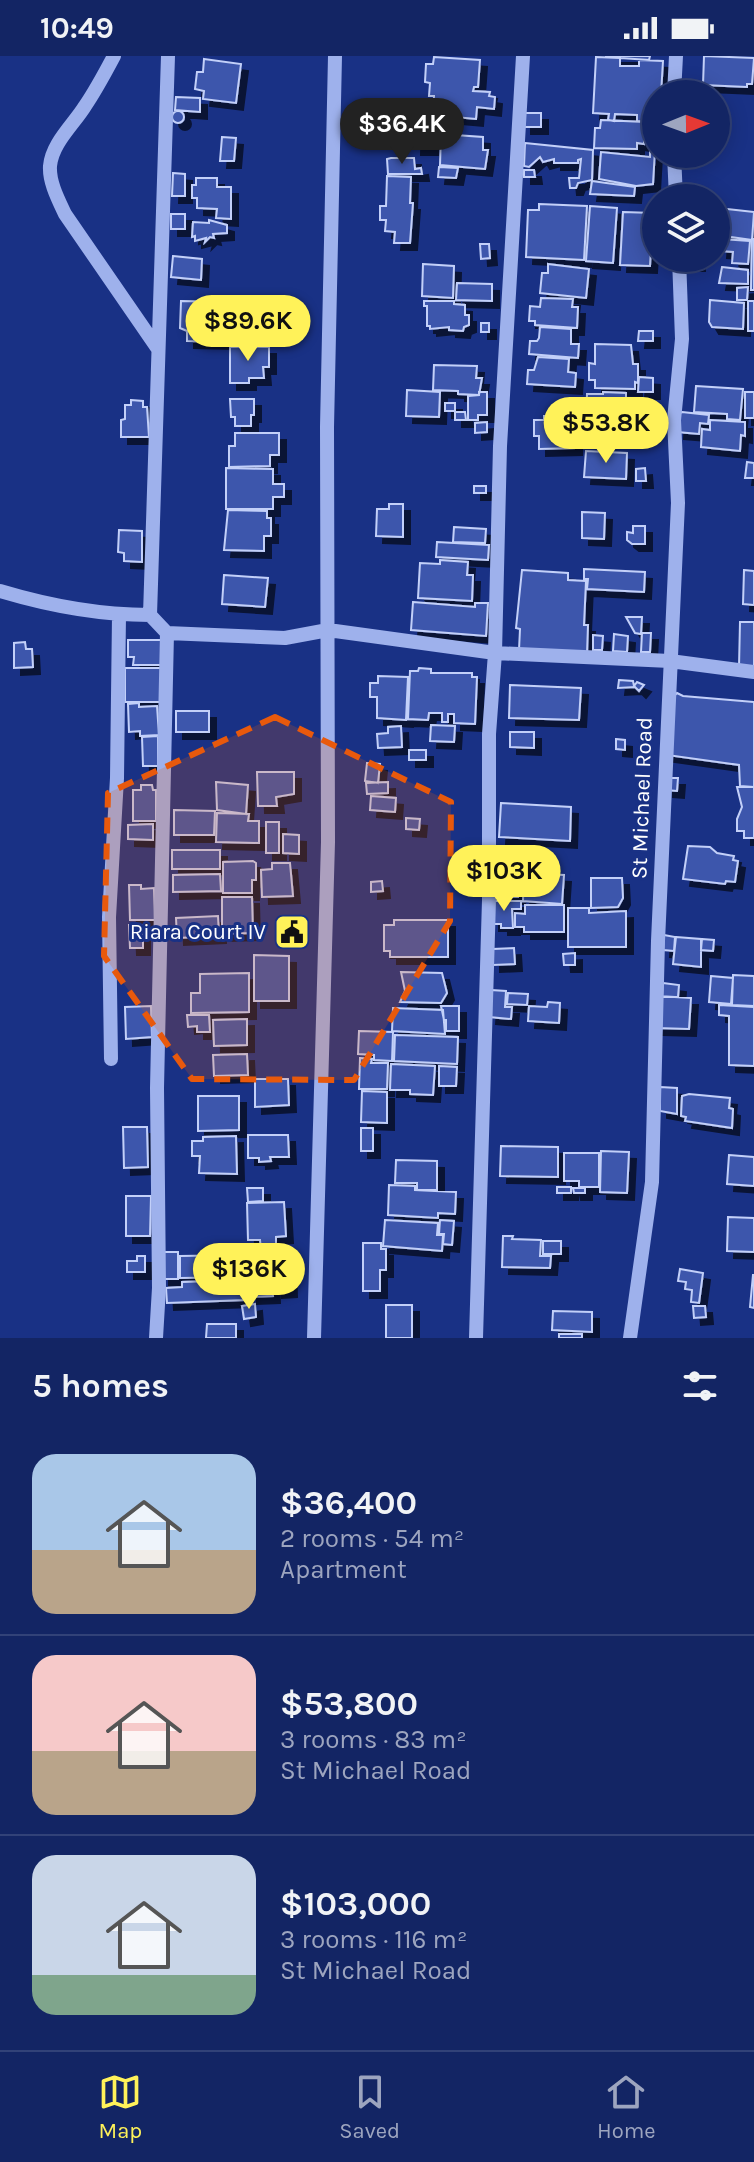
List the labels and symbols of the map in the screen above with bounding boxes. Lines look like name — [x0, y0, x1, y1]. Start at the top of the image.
north arrow — [642, 80, 730, 168]
pin: $36.4K — [337, 98, 467, 166]
pin: $89.6K — [183, 295, 313, 363]
pin: $53.8K — [541, 397, 671, 465]
street label: St Michael Road — [626, 717, 658, 879]
pin: $103K — [448, 845, 560, 913]
public building icon: Riara Court IV — [273, 913, 311, 951]
place label: Riara Court IV — [130, 919, 266, 945]
pin: $136K — [193, 1243, 305, 1311]

